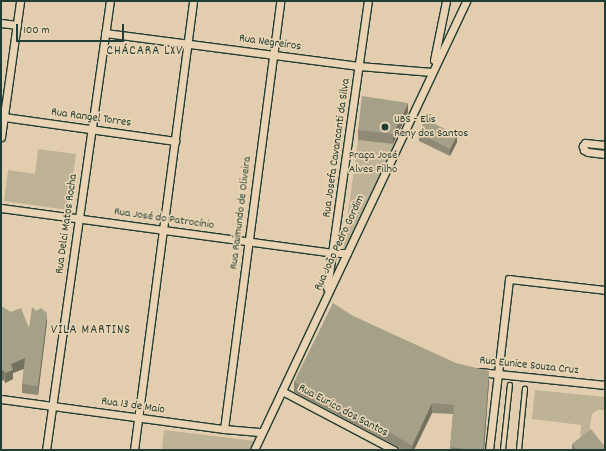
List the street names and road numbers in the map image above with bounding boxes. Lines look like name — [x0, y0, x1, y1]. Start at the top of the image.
street label: Rua Negreiros — [238, 32, 302, 54]
street label: Rua Josefa Cavancanti da Silva — [320, 78, 354, 218]
street label: Rua Rangel Torres — [50, 105, 132, 131]
street label: Rua Raimundo de Oliveira — [227, 156, 255, 270]
street label: Rua Delci Matos Rocha — [53, 173, 81, 275]
street label: Rua João Pedro Gordim — [312, 193, 368, 293]
street label: Rua José do Patrocínio — [113, 205, 215, 233]
street label: Rua Eunice Souza Cruz — [479, 354, 579, 378]
street label: Rua Eurico dos Santos — [296, 381, 390, 441]
street label: Rua 13 de Maio — [100, 394, 166, 418]

